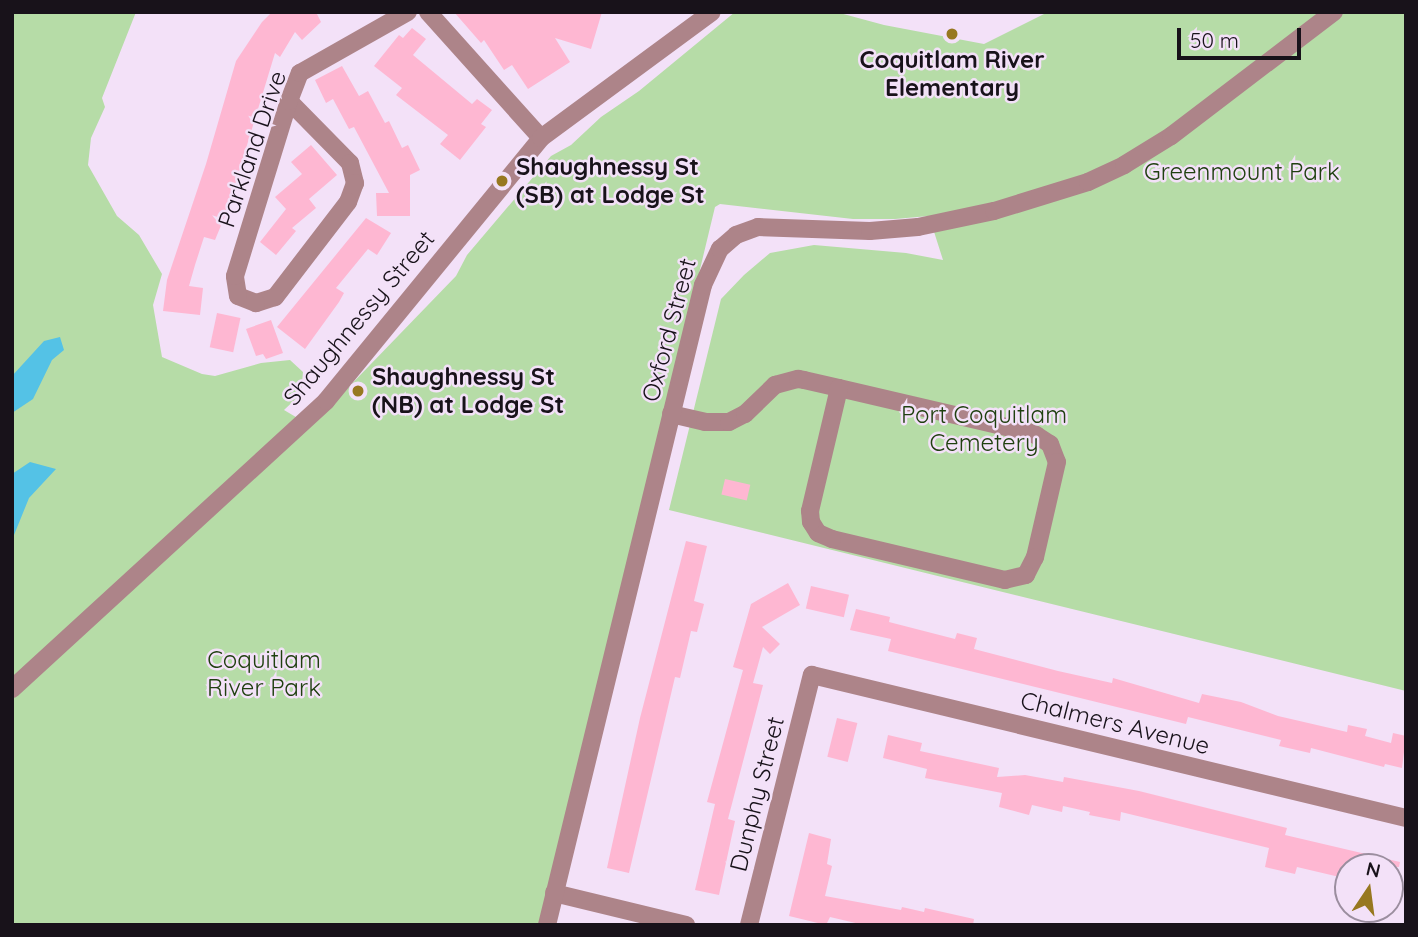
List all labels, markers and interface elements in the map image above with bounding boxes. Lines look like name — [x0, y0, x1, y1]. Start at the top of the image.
scale bar — [1180, 14, 1304, 58]
marker: Coquitlam River Elementary — [944, 26, 960, 42]
text: 50 m — [1190, 27, 1239, 53]
place label: Coquitlam River Elementary — [859, 46, 1045, 102]
street label: Parkland Drive — [212, 67, 292, 231]
place label: Shaughnessy St (SB) at Lodge St — [516, 153, 705, 209]
park label: Greenmount Park — [1144, 158, 1340, 186]
marker: Shaughnessy St (SB) at Lodge St — [494, 173, 510, 189]
street label: Shaughnessy Street — [278, 225, 440, 411]
street label: Oxford Street — [636, 255, 702, 405]
place label: Shaughnessy St (NB) at Lodge St — [372, 363, 564, 419]
marker: Shaughnessy St (NB) at Lodge St — [350, 383, 366, 399]
park label: Port Coquitlam Cemetery — [901, 401, 1067, 457]
park label: Coquitlam River Park — [207, 646, 321, 702]
street label: Chalmers Avenue — [1017, 686, 1213, 760]
street label: Dunphy Street — [724, 714, 790, 874]
north arrow — [1334, 853, 1404, 923]
text: N — [1364, 856, 1383, 883]

